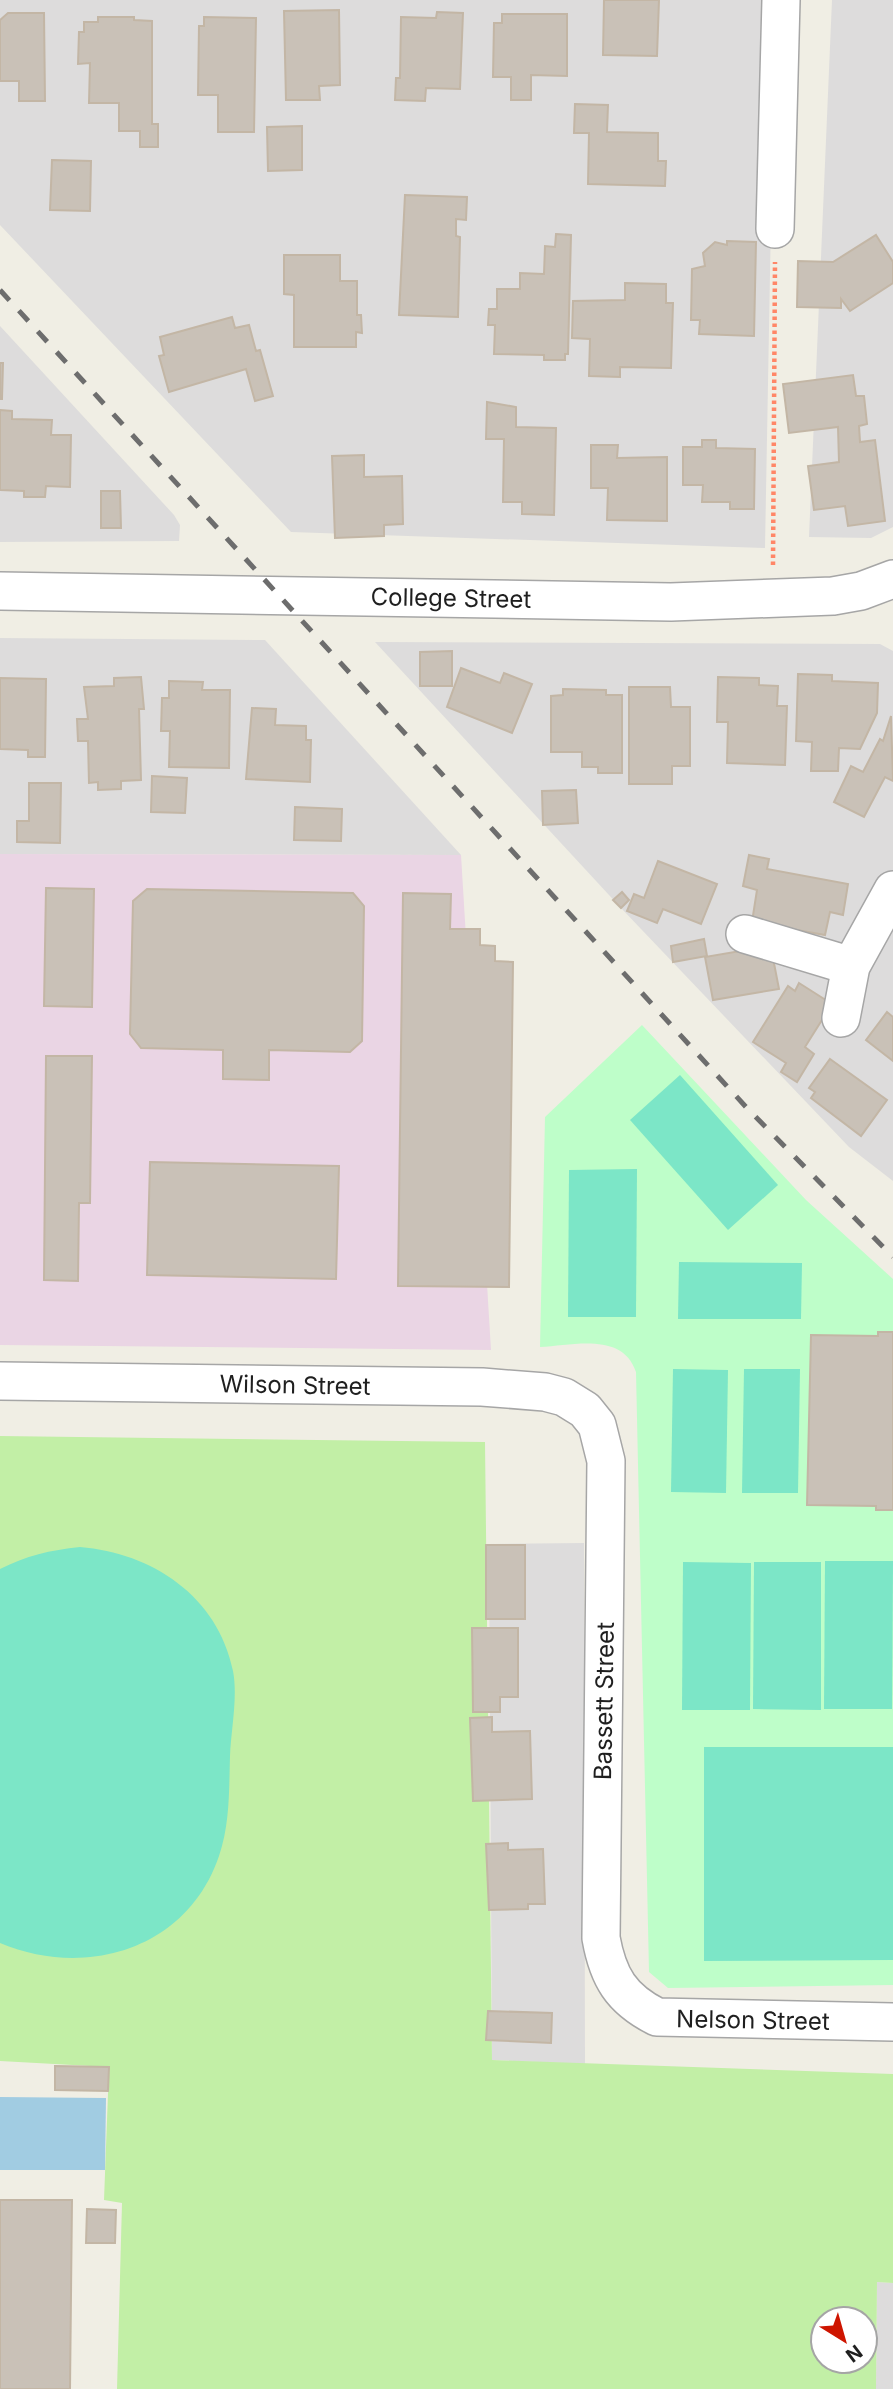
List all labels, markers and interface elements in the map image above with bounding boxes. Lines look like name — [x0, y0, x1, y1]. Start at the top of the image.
street label: College Street — [370, 582, 532, 614]
street label: Wilson Street — [219, 1369, 371, 1401]
street label: Bassett Street — [588, 1622, 620, 1780]
street label: Nelson Street — [676, 2004, 830, 2036]
north arrow — [809, 2305, 879, 2375]
text: N — [841, 2340, 867, 2367]

